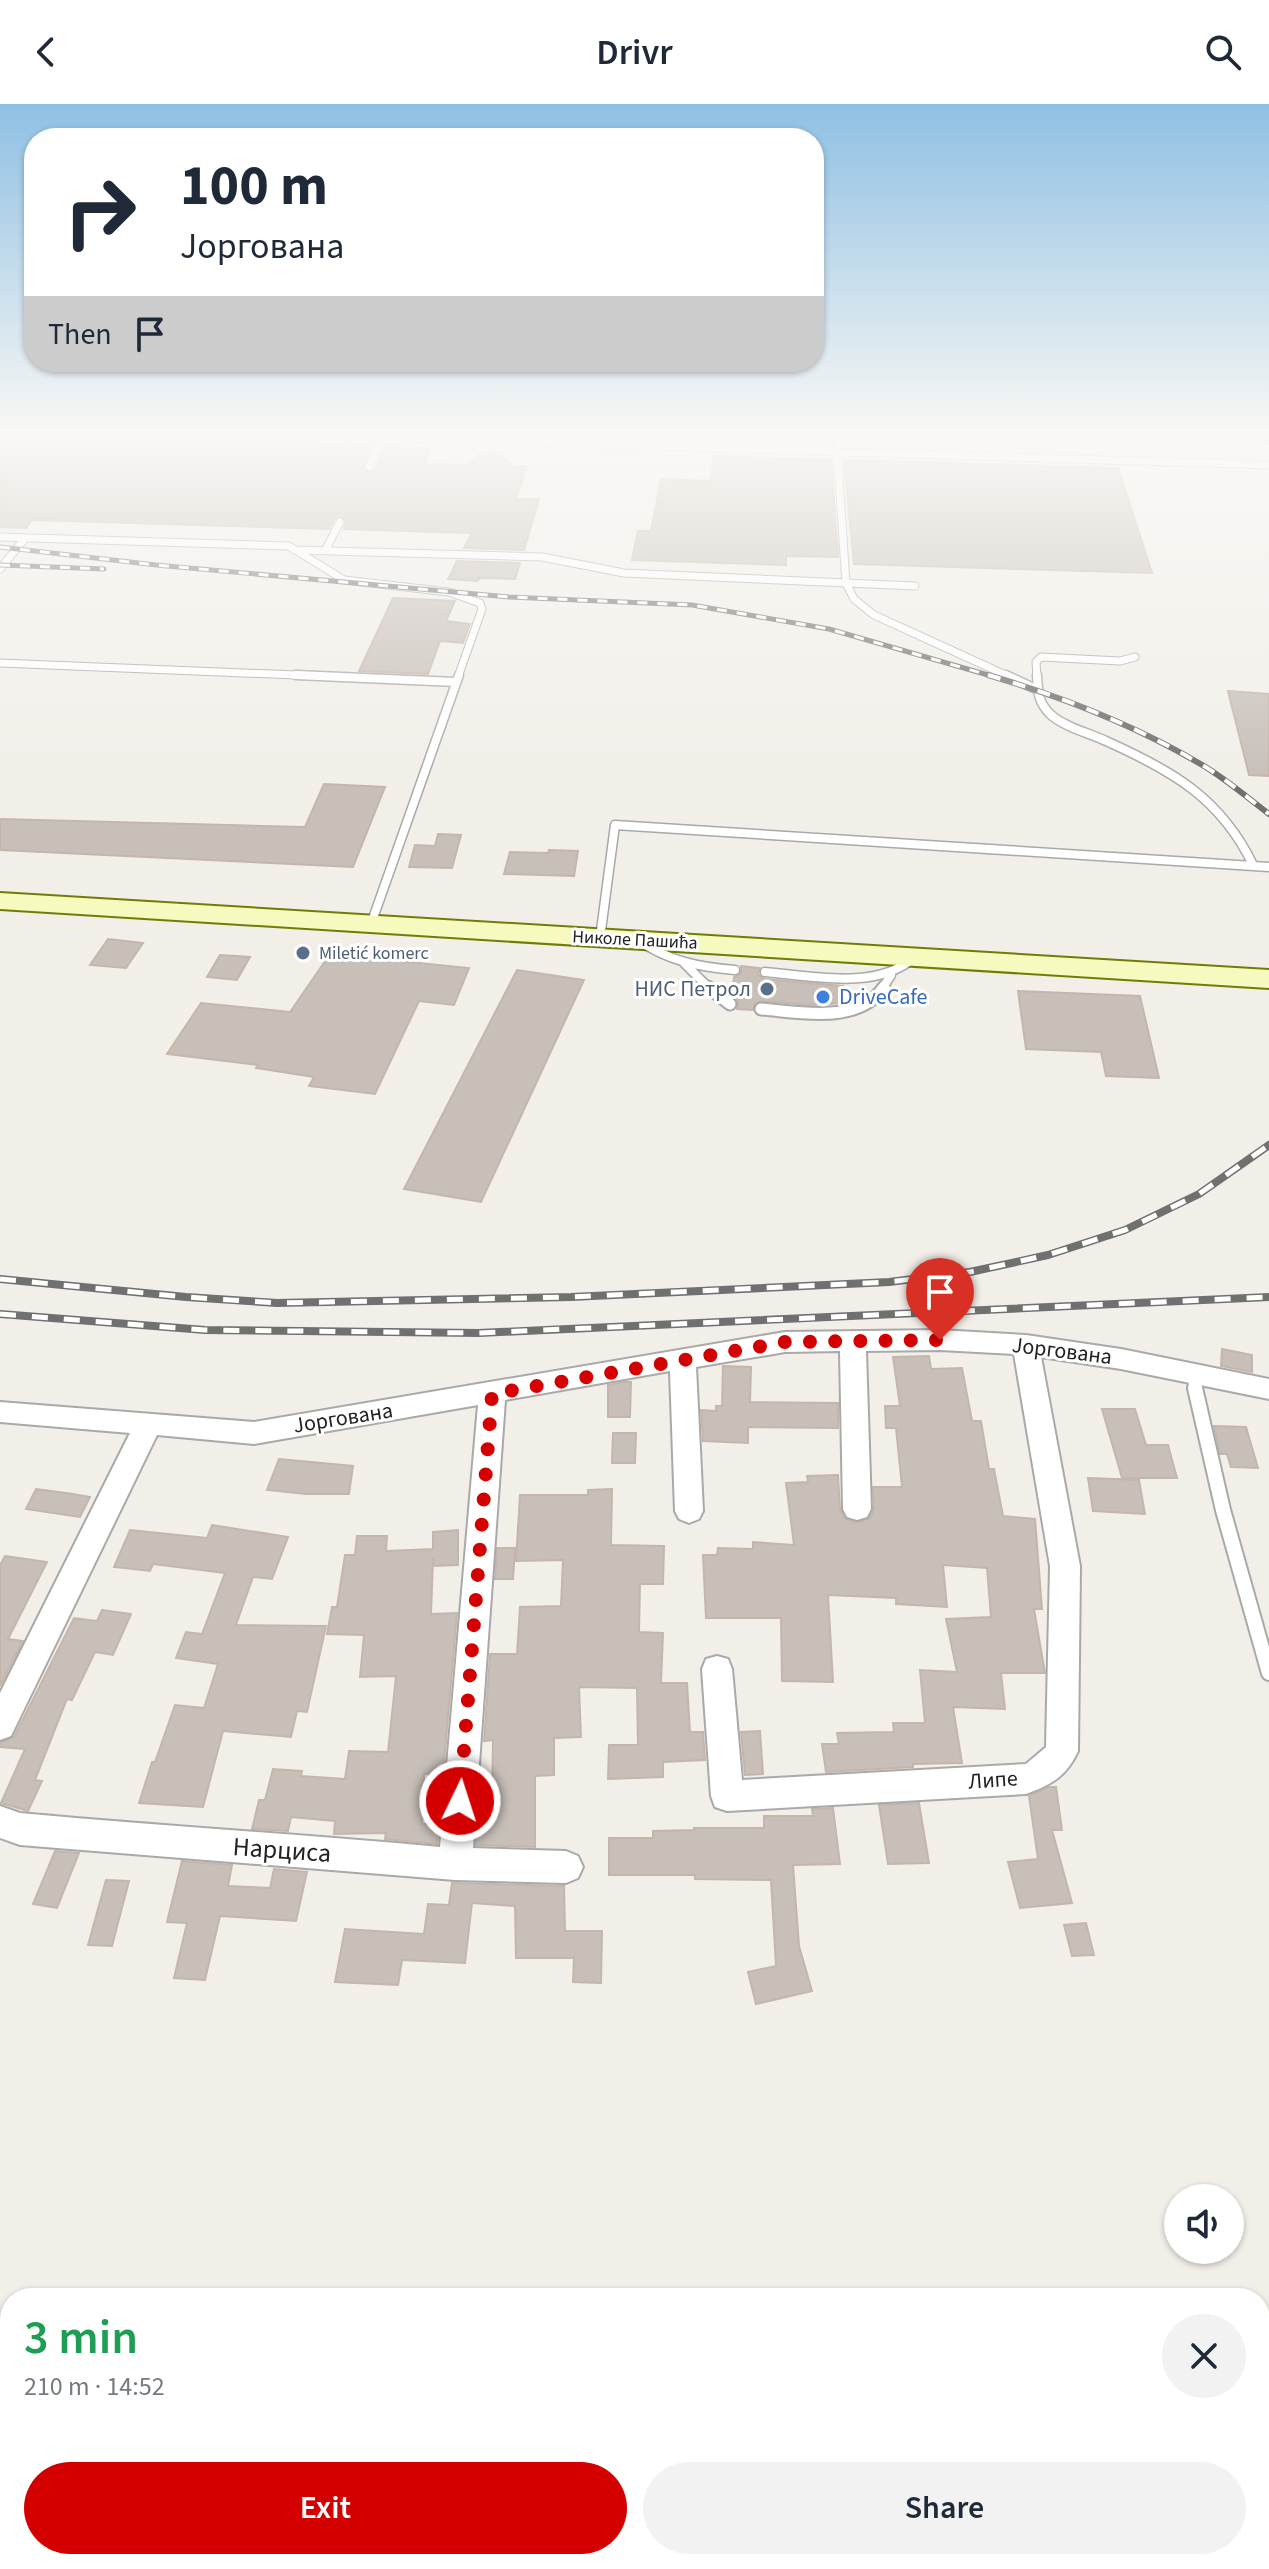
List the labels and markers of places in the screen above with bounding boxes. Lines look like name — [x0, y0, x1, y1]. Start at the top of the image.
place label: Miletić komerc — [319, 941, 429, 966]
marker: Miletić komerc — [294, 944, 312, 962]
place label: НИС Петрол — [634, 973, 751, 1005]
marker: НИС Петрол — [758, 980, 776, 998]
place label: DriveCafe — [839, 981, 928, 1013]
marker: DriveCafe — [814, 988, 832, 1006]
pin — [906, 1258, 974, 1340]

